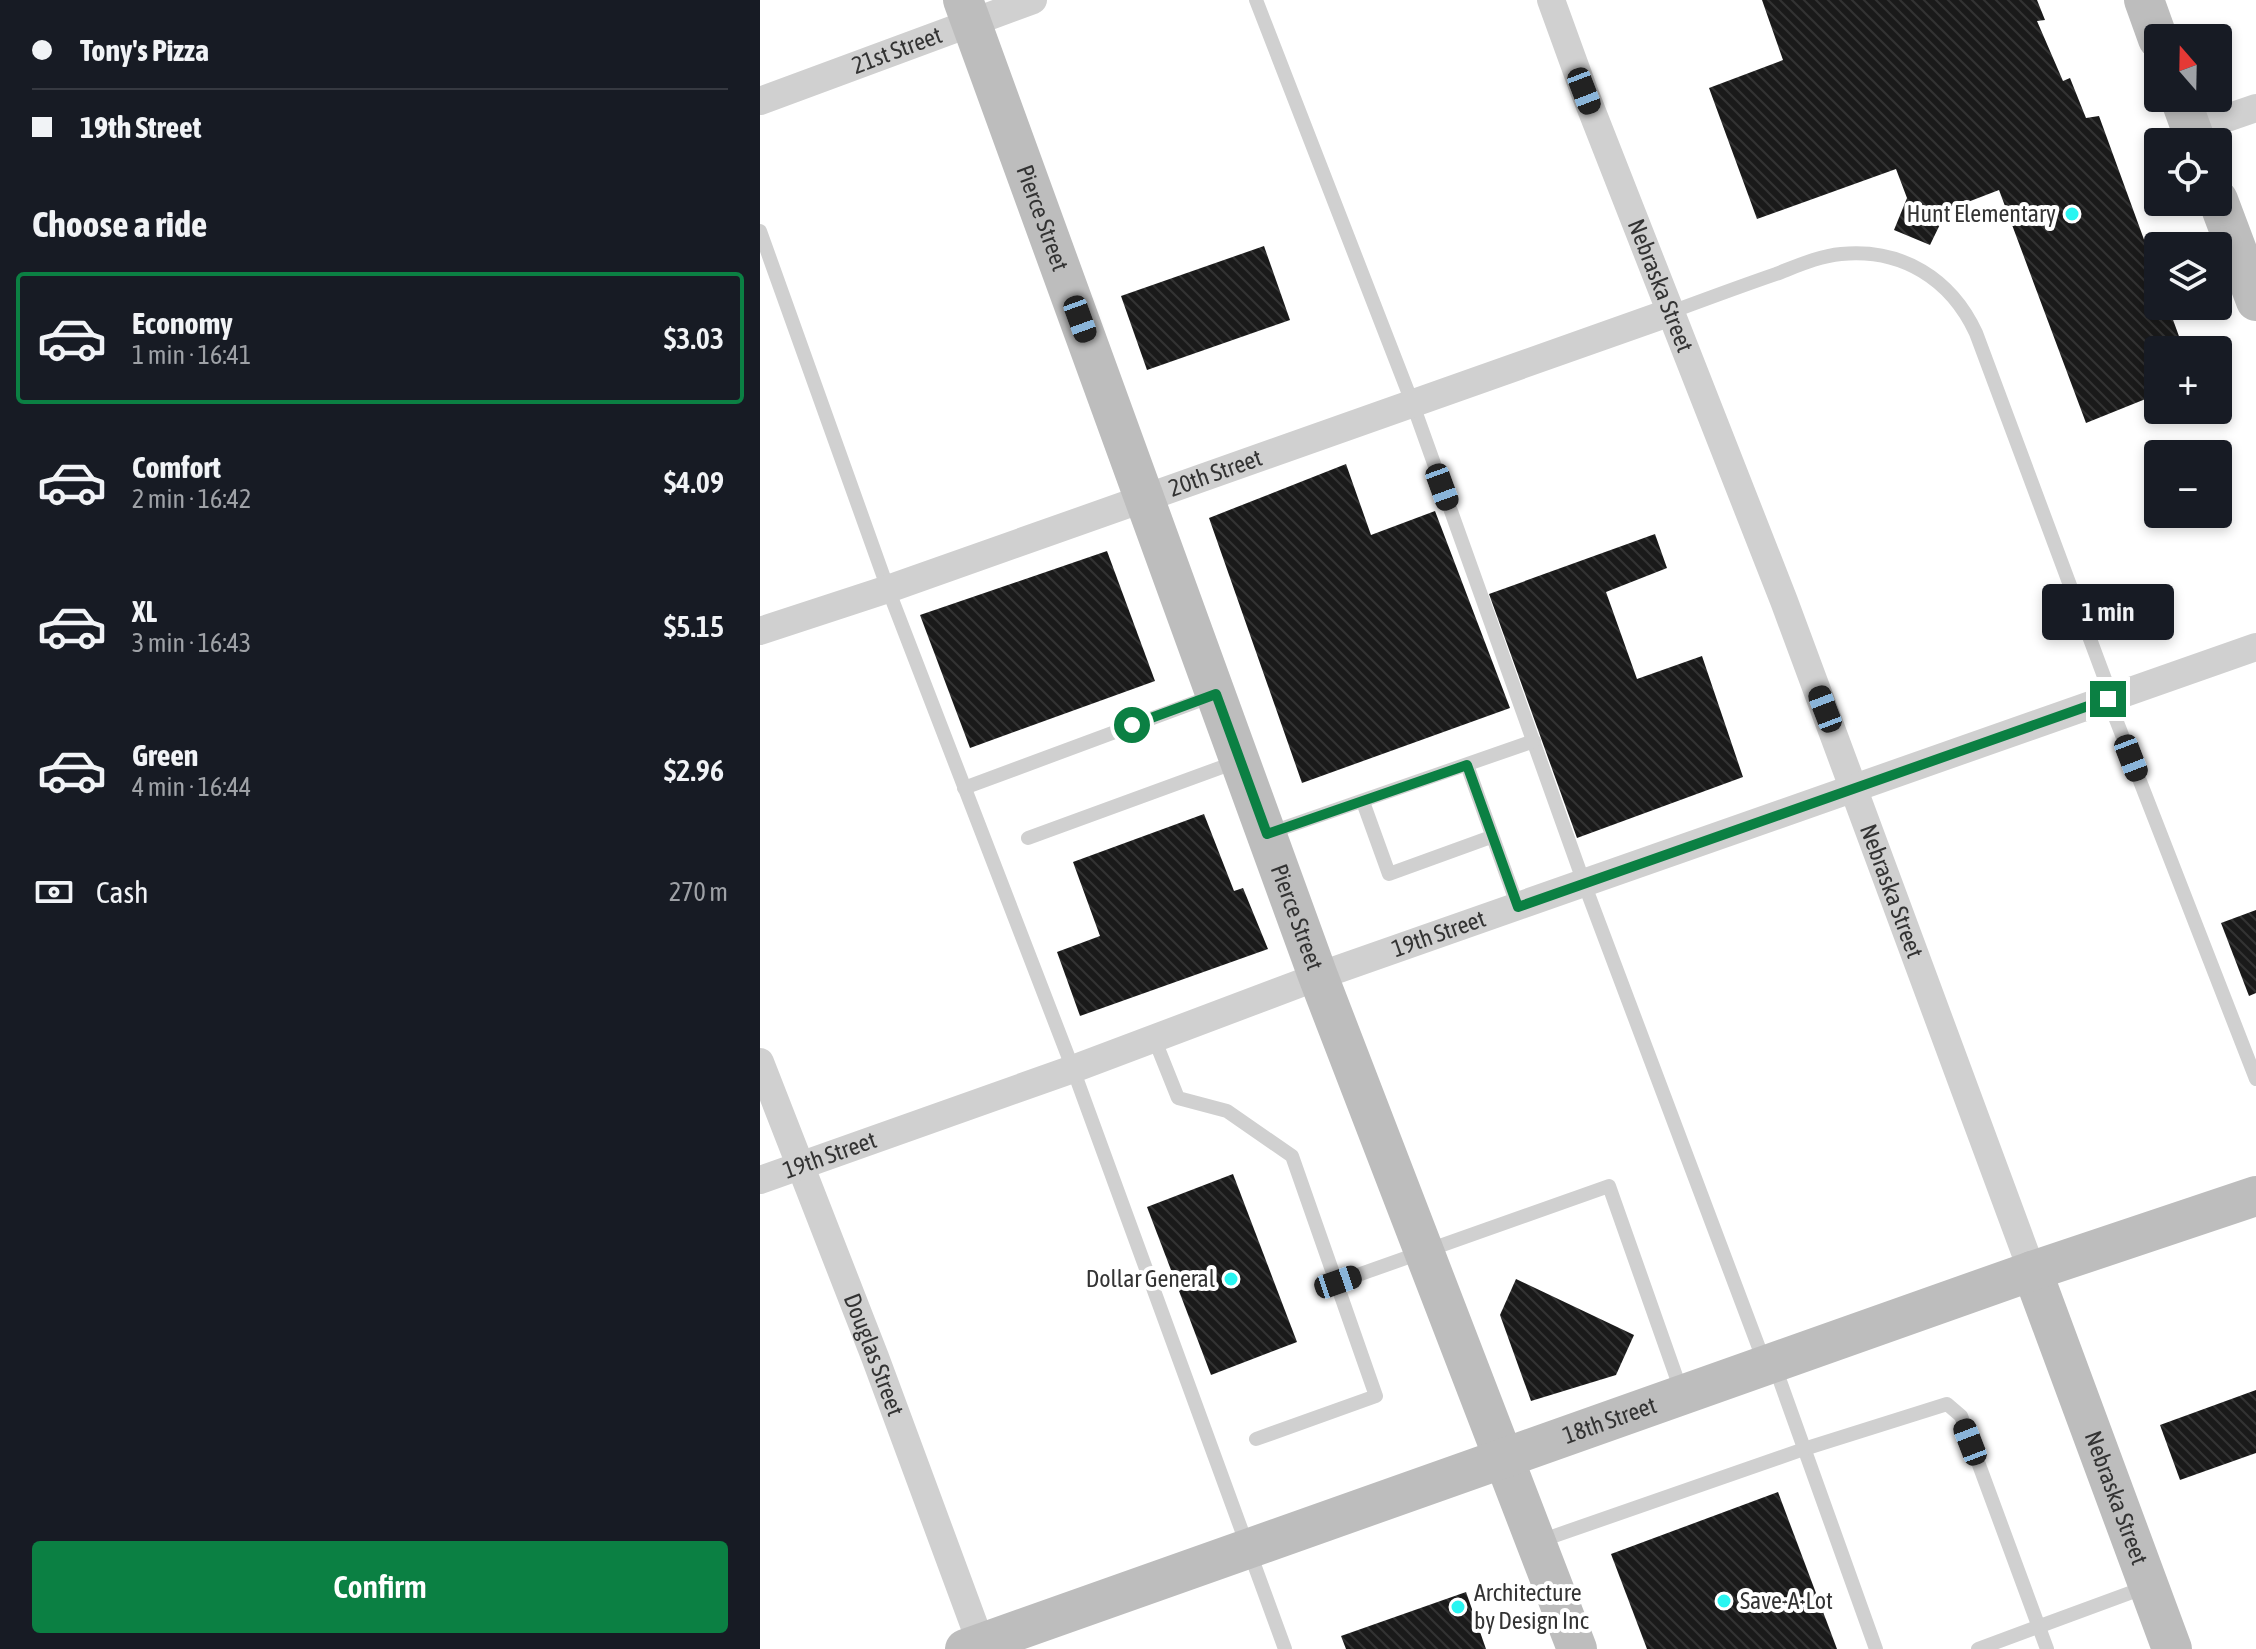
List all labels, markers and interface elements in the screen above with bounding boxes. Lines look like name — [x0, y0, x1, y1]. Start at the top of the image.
street label: 21st Street — [848, 21, 946, 79]
north arrow — [2144, 24, 2232, 112]
map controls — [2144, 24, 2232, 528]
text: Tony's Pizza — [80, 33, 209, 67]
car — [1564, 64, 1604, 118]
text: 19th Street — [80, 110, 201, 144]
button: locate — [2144, 128, 2232, 216]
street label: Pierce Street — [1011, 161, 1074, 275]
place label: Hunt Elementary — [1907, 200, 2056, 227]
text: Choose a ride — [32, 203, 207, 245]
marker: Hunt Elementary — [2063, 205, 2081, 223]
street label: Nebraska Street — [1623, 215, 1699, 356]
button: layers — [2144, 232, 2232, 320]
car — [1061, 292, 1099, 346]
icon: car — [36, 302, 108, 374]
text: Economy — [132, 306, 233, 340]
text: $3.03 — [664, 321, 724, 355]
button: + — [2144, 336, 2232, 424]
text: 1 min · 16:41 — [132, 340, 251, 370]
button: − — [2144, 440, 2232, 528]
street label: 20th Street — [1165, 444, 1266, 502]
icon: car — [36, 446, 108, 518]
text: Comfort — [132, 450, 221, 484]
car — [1423, 460, 1461, 514]
text: $4.09 — [664, 465, 724, 499]
text: 2 min · 16:42 — [132, 484, 251, 514]
callout: 1 min — [2042, 583, 2174, 639]
icon: car — [36, 590, 108, 662]
text: XL — [132, 594, 157, 628]
text: 1 min — [2081, 597, 2135, 627]
text: $5.15 — [664, 609, 724, 643]
text: 3 min · 16:43 — [132, 628, 251, 658]
route end — [2090, 681, 2126, 717]
car — [1805, 682, 1845, 736]
route start — [1114, 707, 1150, 743]
car — [2111, 731, 2151, 785]
icon: car — [36, 734, 108, 806]
text: Green — [132, 738, 198, 772]
text: $2.96 — [664, 753, 724, 787]
text: 4 min · 16:44 — [132, 772, 251, 802]
street label: Nebraska Street — [1855, 820, 1929, 962]
street label: Pierce Street — [1265, 860, 1329, 974]
icon: cash — [32, 870, 76, 914]
text: Cash — [96, 875, 149, 909]
text: 270 m — [669, 877, 728, 907]
street label: 19th Street — [1388, 905, 1489, 962]
street label: 19th Street — [779, 1126, 880, 1184]
car — [1311, 1263, 1365, 1301]
place label: Dollar General — [1086, 1265, 1216, 1292]
marker: Dollar General — [1222, 1270, 1240, 1288]
street label: Douglas Street — [839, 1290, 910, 1419]
street label: 18th Street — [1559, 1391, 1660, 1449]
car — [1950, 1415, 1990, 1469]
street label: Nebraska Street — [2079, 1427, 2154, 1568]
button: Confirm — [32, 1541, 728, 1633]
place label: Architecture by Design Inc — [1474, 1579, 1589, 1634]
place label: Save-A-Lot — [1740, 1587, 1833, 1614]
marker: Save-A-Lot — [1715, 1592, 1733, 1610]
marker: Architecture by Design Inc — [1449, 1598, 1467, 1616]

